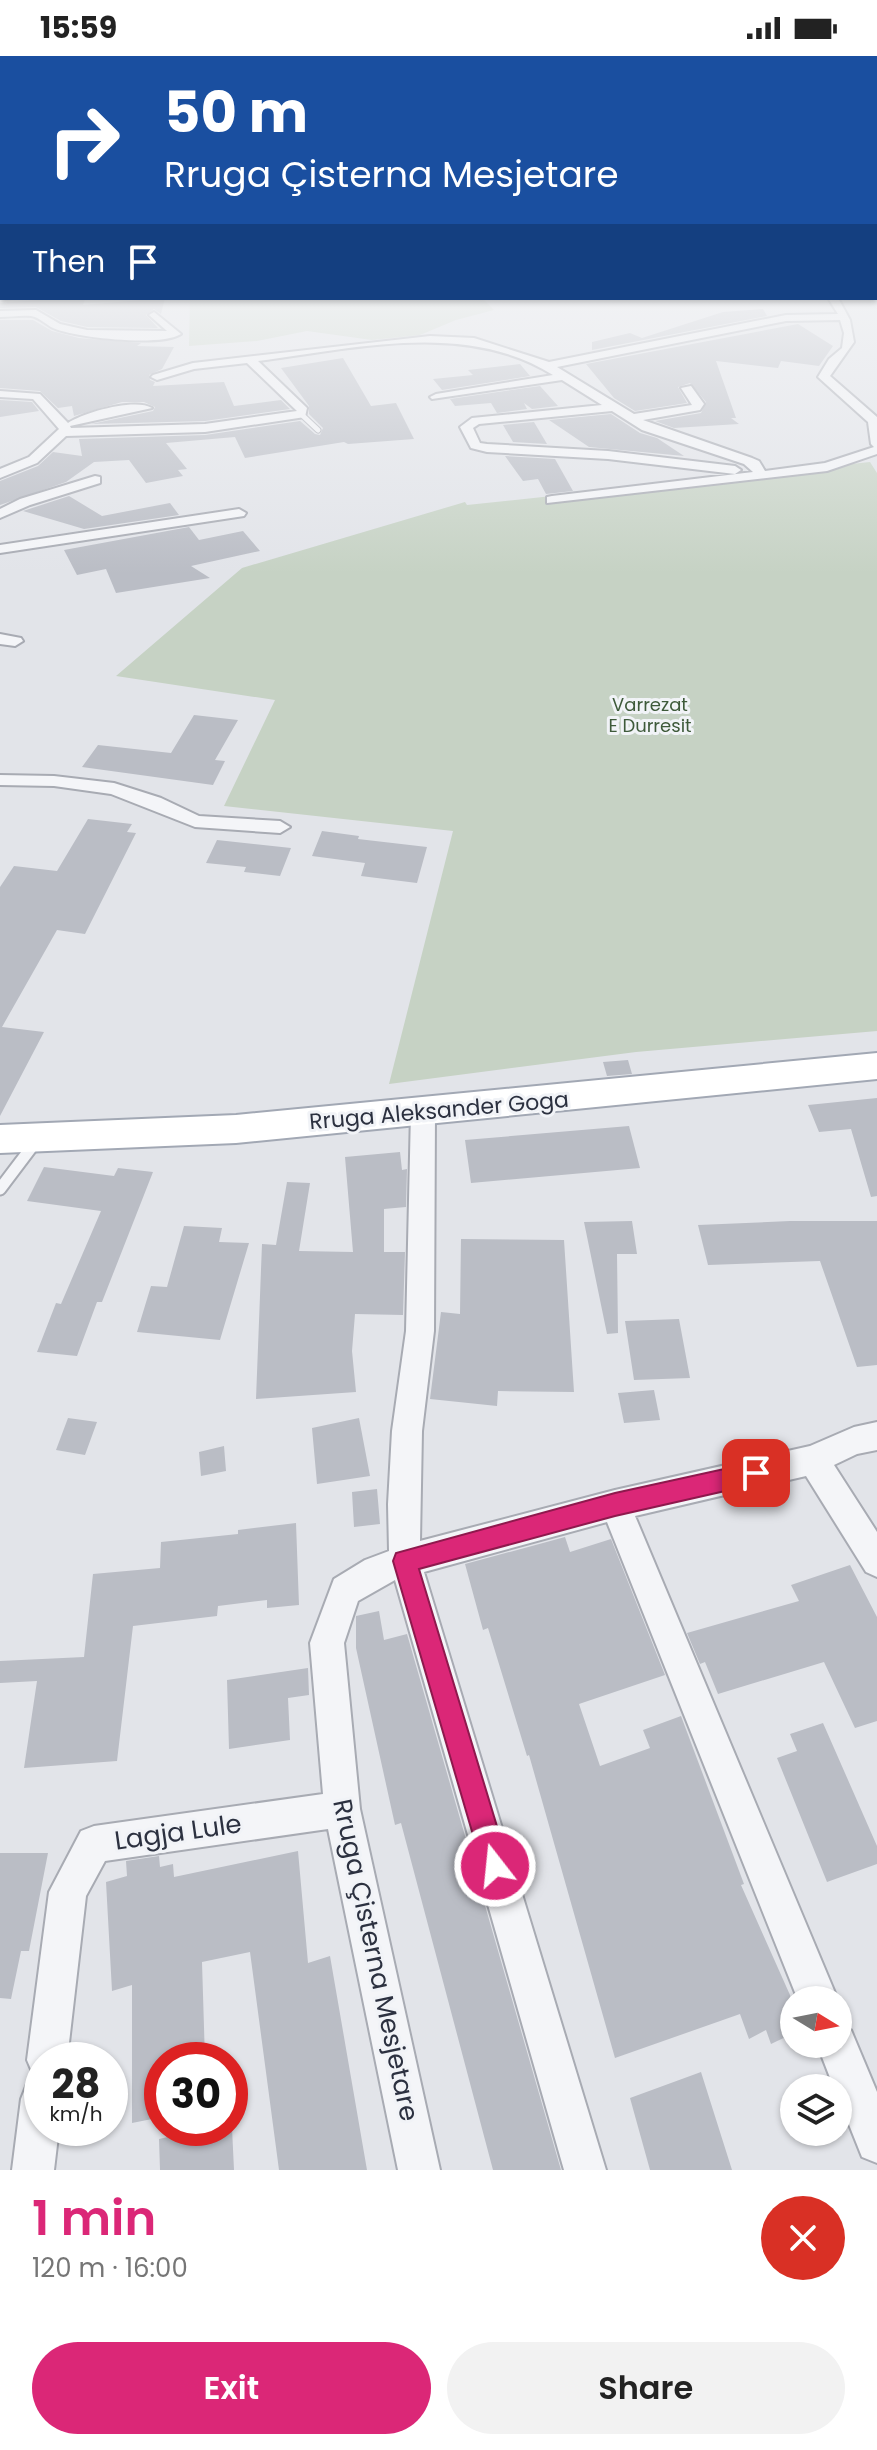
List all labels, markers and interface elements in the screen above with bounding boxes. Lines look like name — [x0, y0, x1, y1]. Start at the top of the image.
text: 15:59 — [40, 6, 117, 49]
text: 50 m — [164, 73, 308, 152]
icon: right — [32, 88, 136, 192]
text: Rruga Çisterna Mesjetare — [164, 149, 618, 200]
text: Then — [32, 240, 105, 283]
icon: arrive — [121, 240, 165, 284]
park label: Varrezat E Durresit — [608, 692, 692, 738]
street label: Rruga Aleksander Goga — [308, 1084, 570, 1137]
pin — [722, 1439, 790, 1507]
icon: arrive — [734, 1451, 778, 1495]
street label: Rruga Çisterna Mesjetare — [324, 1796, 428, 2124]
street label: Lagja Lule — [112, 1805, 244, 1859]
position arrow — [453, 1824, 537, 1908]
north arrow — [780, 1986, 852, 2058]
map controls — [780, 1986, 852, 2146]
speed limit sign: 30 — [144, 2042, 248, 2146]
text: 28 — [52, 2056, 100, 2112]
button: layers — [780, 2074, 852, 2146]
text: km/h — [49, 2100, 103, 2128]
text: 1 min — [32, 2185, 156, 2252]
button: close — [761, 2196, 845, 2280]
text: 120 m · 16:00 — [32, 2250, 188, 2286]
button: Exit — [32, 2342, 431, 2434]
button: Share — [447, 2342, 845, 2434]

